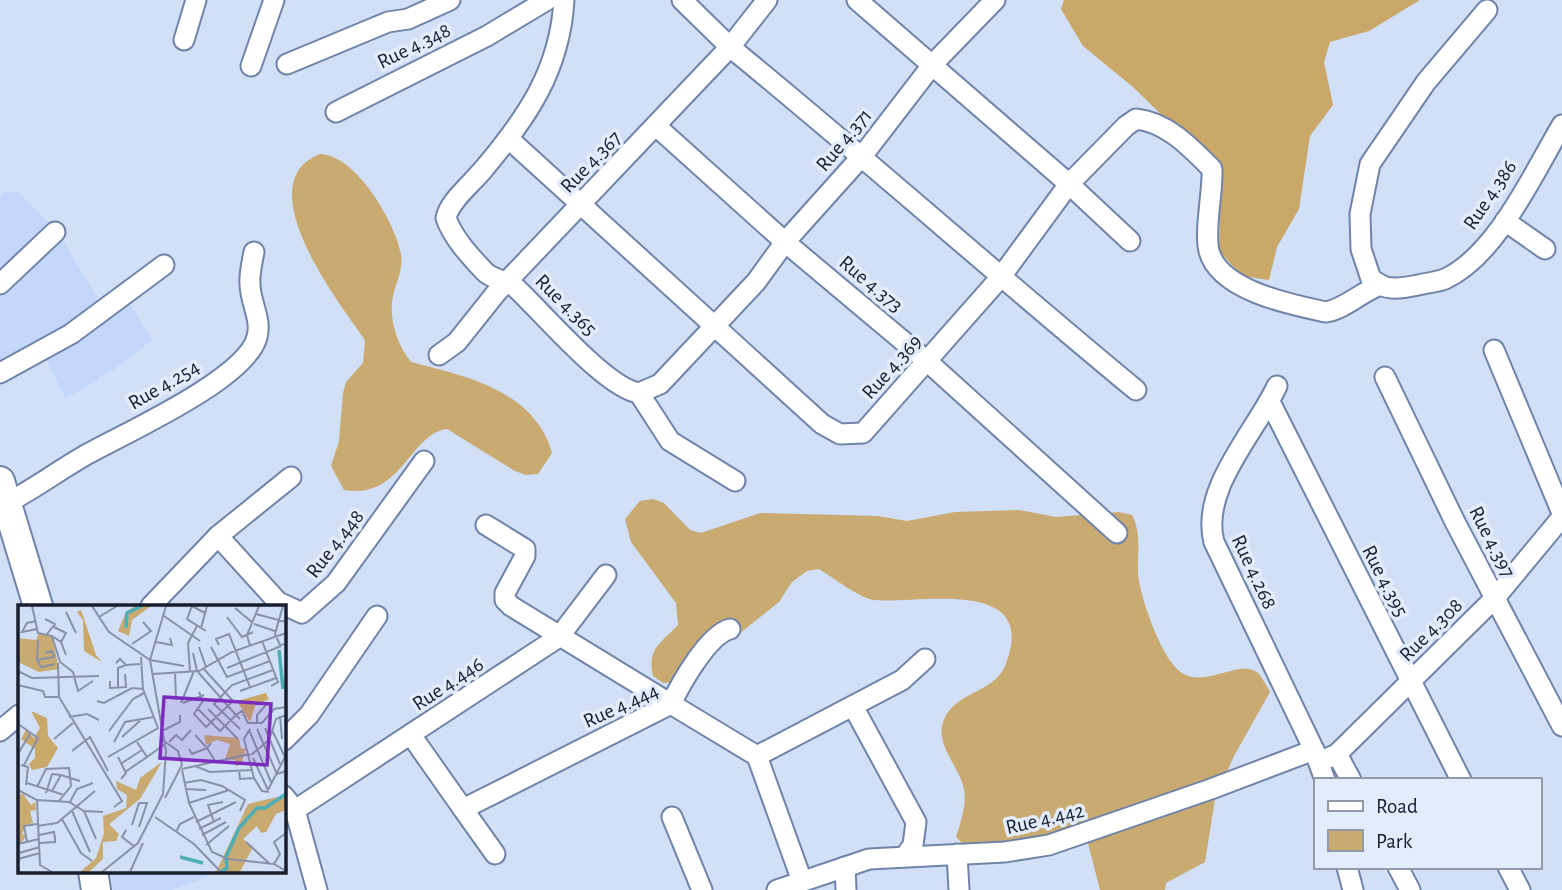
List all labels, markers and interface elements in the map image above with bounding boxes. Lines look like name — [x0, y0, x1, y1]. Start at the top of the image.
street label: Rue 4.348 — [374, 19, 454, 73]
street label: Rue 4.371 — [812, 105, 876, 175]
street label: Rue 4.367 — [557, 127, 626, 197]
street label: Rue 4.386 — [1459, 157, 1521, 233]
street label: Rue 4.373 — [835, 252, 907, 316]
street label: Rue 4.365 — [531, 270, 601, 340]
street label: Rue 4.369 — [858, 331, 926, 403]
street label: Rue 4.254 — [125, 356, 203, 414]
street label: Rue 4.397 — [1465, 503, 1519, 581]
street label: Rue 4.448 — [302, 506, 368, 582]
street label: Rue 4.268 — [1228, 532, 1280, 612]
street label: Rue 4.395 — [1358, 542, 1412, 620]
street label: Rue 4.308 — [1395, 594, 1467, 666]
inset map — [18, 605, 285, 872]
street label: Rue 4.446 — [409, 653, 487, 715]
street label: Rue 4.444 — [580, 680, 662, 732]
legend — [1314, 778, 1541, 869]
text: Road — [1376, 796, 1418, 817]
street label: Rue 4.442 — [1004, 800, 1086, 838]
text: Park — [1376, 831, 1413, 852]

